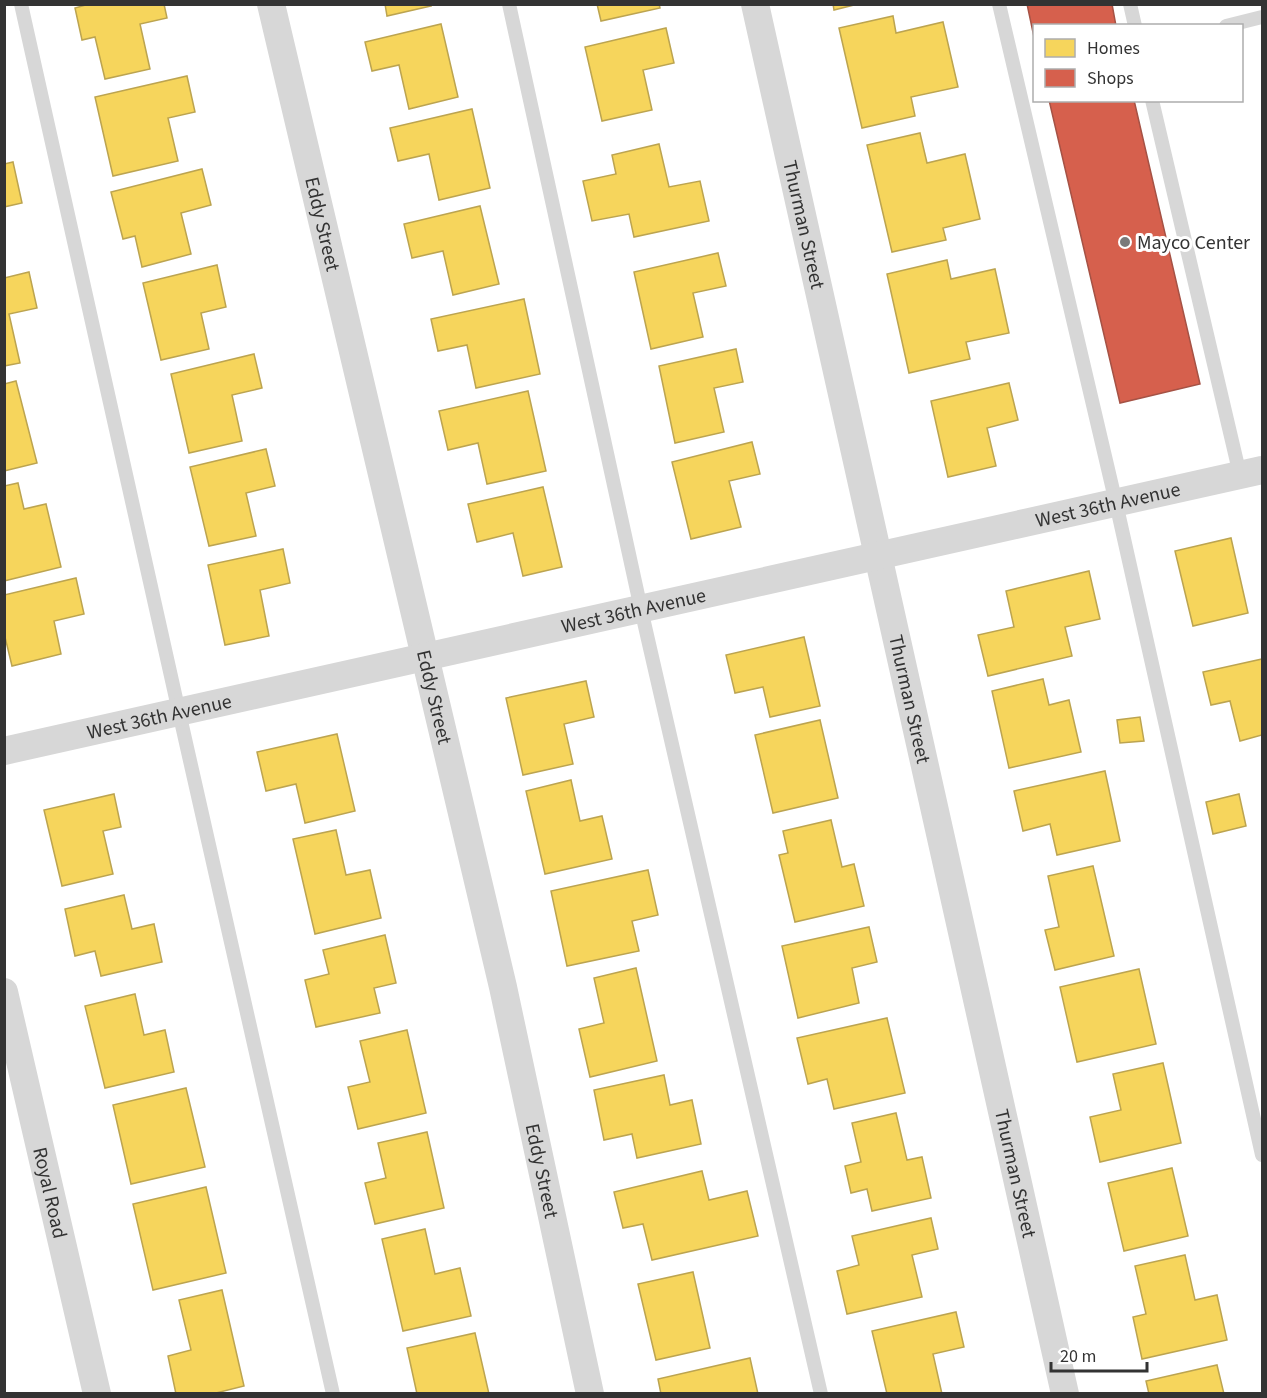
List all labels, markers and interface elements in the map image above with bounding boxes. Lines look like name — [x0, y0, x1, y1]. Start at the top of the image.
legend — [1033, 24, 1243, 102]
text: Homes — [1087, 36, 1140, 61]
text: Shops — [1087, 66, 1134, 91]
street label: Thurman Street — [775, 158, 831, 292]
street label: Eddy Street — [297, 174, 347, 274]
place label: Mayco Center — [1137, 229, 1250, 257]
marker: Mayco Center — [1118, 235, 1132, 249]
street label: West 36th Avenue — [1033, 476, 1183, 535]
street label: West 36th Avenue — [559, 582, 709, 641]
street label: Thurman Street — [881, 632, 937, 766]
street label: Eddy Street — [409, 647, 458, 747]
street label: West 36th Avenue — [84, 688, 235, 747]
street label: Thurman Street — [987, 1106, 1043, 1241]
street label: Eddy Street — [518, 1121, 565, 1221]
street label: Royal Road — [25, 1144, 74, 1241]
scale bar — [1051, 1335, 1147, 1373]
text: 20 m — [1060, 1344, 1096, 1369]

